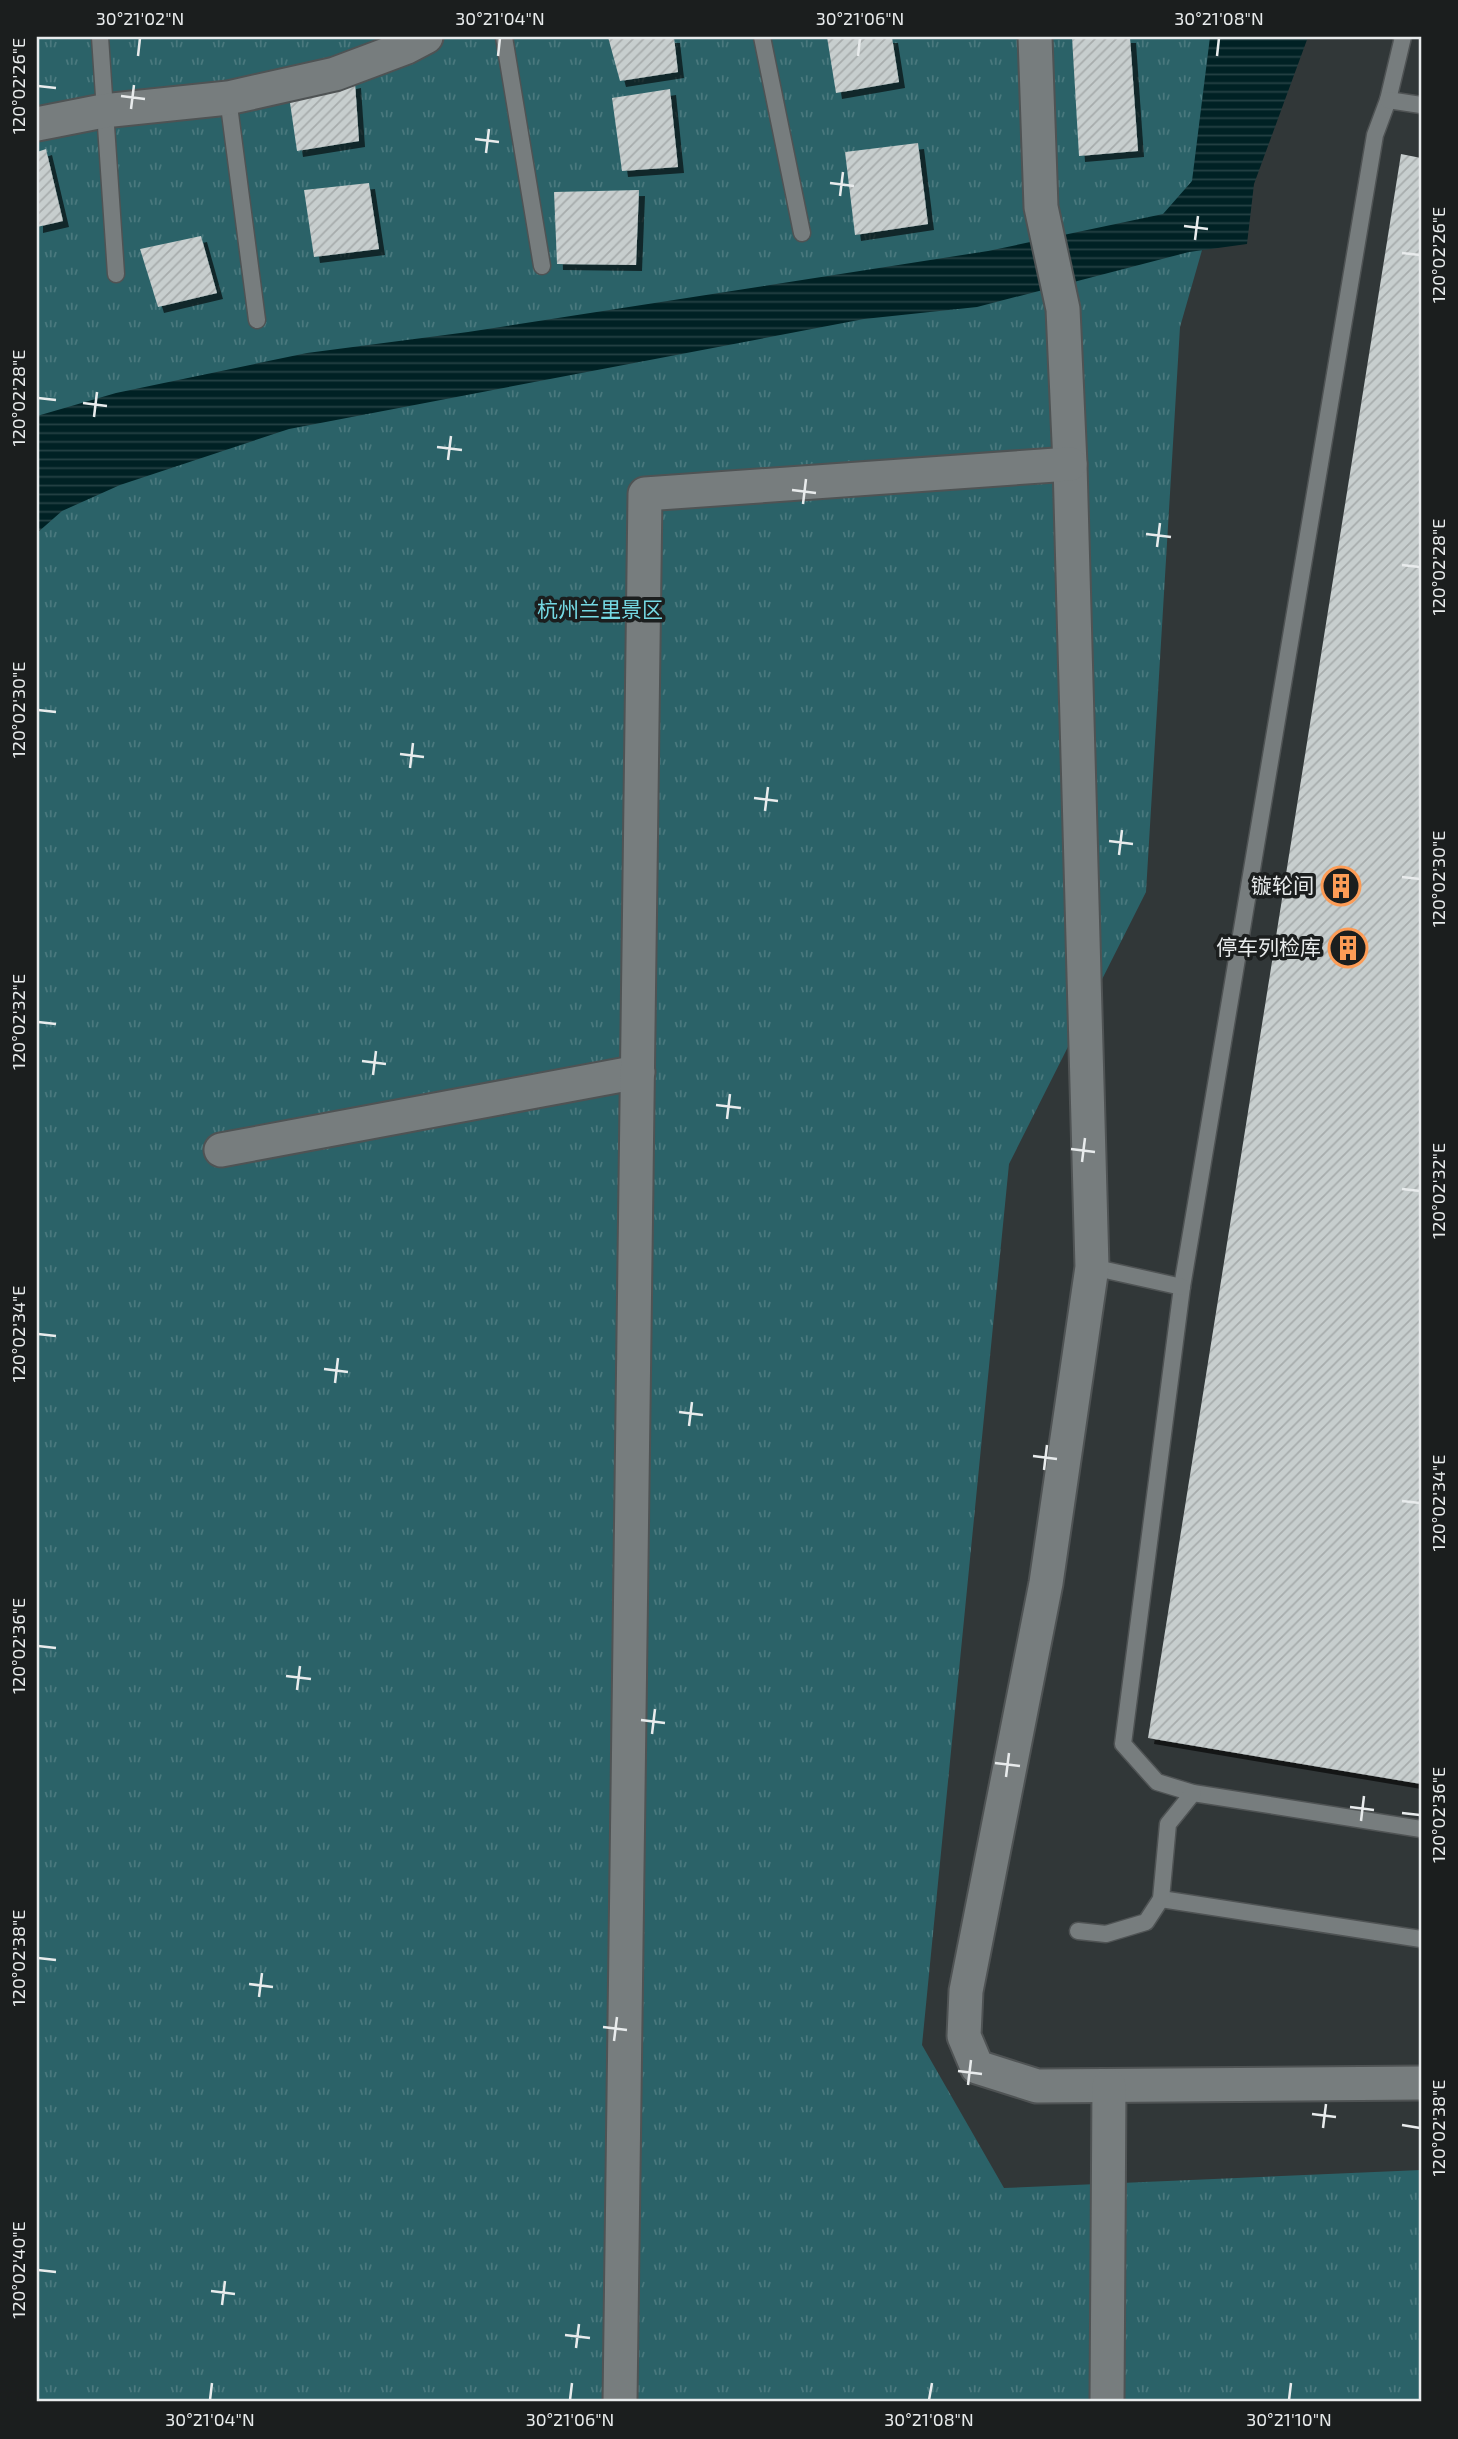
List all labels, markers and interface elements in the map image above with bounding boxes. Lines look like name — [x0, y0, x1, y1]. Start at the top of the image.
text: 30°21'02"N — [96, 7, 184, 29]
text: 30°21'04"N — [455, 7, 545, 29]
text: 30°21'06"N — [816, 7, 904, 29]
text: 30°21'08"N — [1174, 7, 1264, 29]
text: 120°02'26"E — [7, 38, 29, 134]
text: 120°02'26"E — [1427, 207, 1449, 303]
text: 120°02'28"E — [7, 350, 29, 446]
text: 120°02'28"E — [1427, 519, 1449, 615]
park label: 杭州兰里景区 — [537, 596, 663, 621]
text: 120°02'30"E — [7, 662, 29, 758]
text: 120°02'30"E — [1427, 831, 1449, 927]
building icon: 镟轮间 — [1320, 865, 1362, 907]
place label: 镟轮间 — [1251, 872, 1314, 897]
building icon: 停车列检库 — [1327, 927, 1369, 969]
place label: 停车列检库 — [1216, 934, 1321, 959]
text: 120°02'32"E — [7, 974, 29, 1070]
text: 120°02'32"E — [1427, 1143, 1449, 1239]
text: 120°02'34"E — [7, 1286, 29, 1382]
text: 120°02'34"E — [1427, 1455, 1449, 1551]
text: 120°02'36"E — [7, 1598, 29, 1694]
text: 120°02'36"E — [1427, 1767, 1449, 1863]
text: 120°02'38"E — [7, 1910, 29, 2006]
text: 120°02'38"E — [1427, 2080, 1449, 2176]
text: 120°02'40"E — [7, 2221, 29, 2319]
text: 30°21'04"N — [165, 2408, 255, 2430]
text: 30°21'06"N — [526, 2408, 614, 2430]
text: 30°21'08"N — [884, 2408, 974, 2430]
text: 30°21'10"N — [1246, 2408, 1332, 2430]

